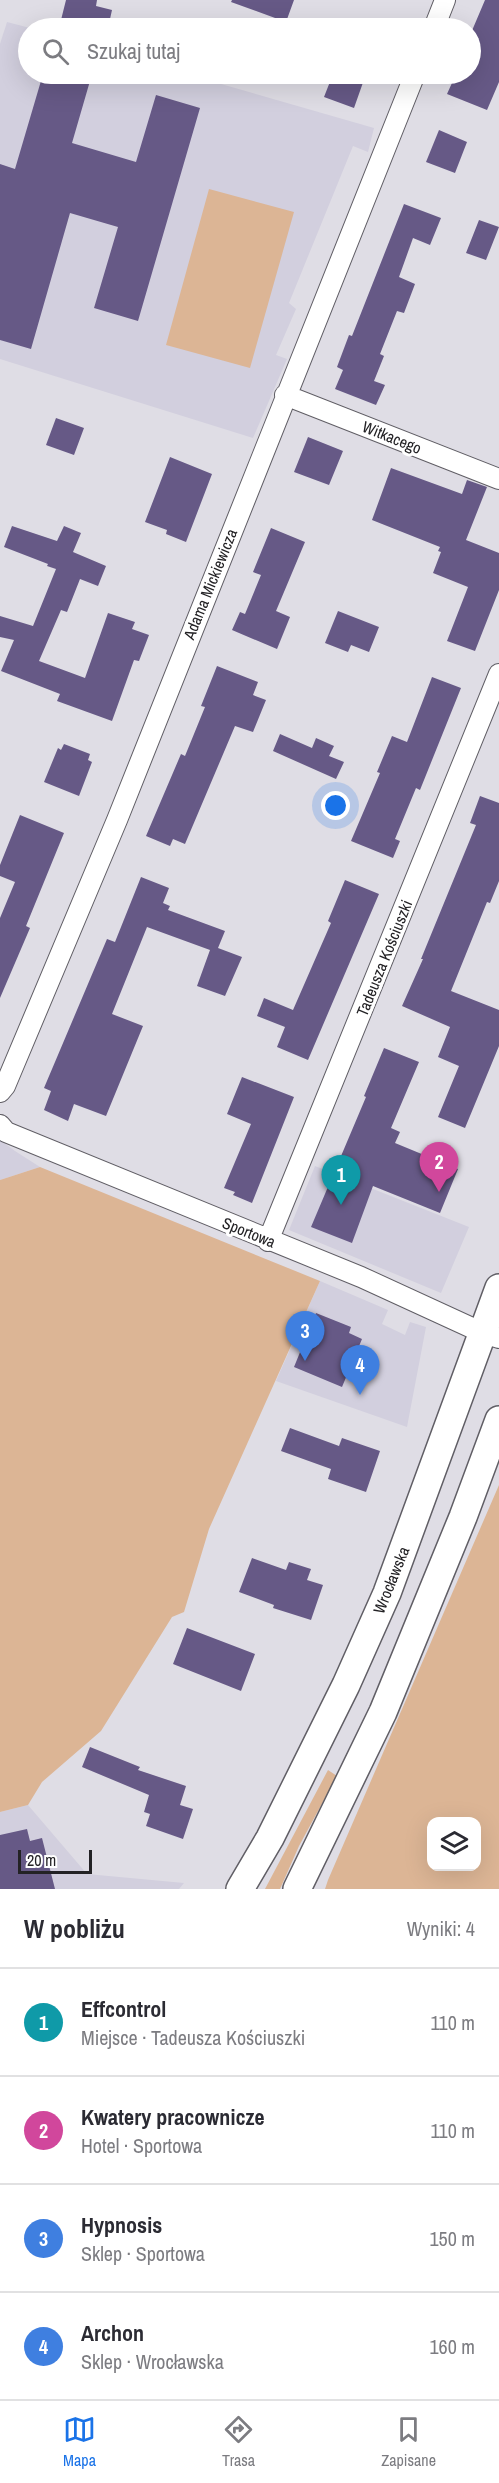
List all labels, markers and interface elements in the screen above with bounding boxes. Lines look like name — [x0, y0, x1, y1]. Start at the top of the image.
search box — [18, 18, 481, 84]
icon: search — [39, 35, 72, 68]
text: Szukaj tutaj — [87, 36, 180, 66]
street label: Witkacego — [359, 415, 425, 459]
street label: Adama Mickiewicza — [177, 525, 242, 643]
your location — [321, 791, 350, 820]
street label: Tadeusza Kościuszki — [351, 897, 417, 1019]
pin: 2 — [420, 1142, 458, 1192]
pin: 1 — [322, 1156, 360, 1205]
street label: Sportowa — [219, 1211, 279, 1253]
pin: 3 — [286, 1312, 324, 1361]
pin: 4 — [340, 1346, 380, 1395]
street label: Wrocławska — [368, 1543, 415, 1617]
map controls — [427, 1817, 481, 1871]
button: layers — [427, 1817, 481, 1871]
scale bar — [18, 1847, 92, 1874]
text: 20 m — [27, 1849, 56, 1871]
text: W pobliżu — [24, 1911, 125, 1946]
text: Wyniki: 4 — [407, 1915, 475, 1942]
text: Effcontrol — [81, 1994, 166, 2024]
text: 1 — [39, 2009, 48, 2036]
text: 110 m — [431, 2009, 475, 2036]
text: Miejsce · Tadeusza Kościuszki — [81, 2024, 305, 2051]
text: Kwatery pracownicze — [81, 2102, 264, 2132]
text: 2 — [39, 2117, 48, 2144]
text: 110 m — [431, 2117, 475, 2144]
text: Hotel · Sportowa — [81, 2132, 202, 2159]
text: Hypnosis — [81, 2210, 162, 2240]
text: 3 — [39, 2225, 48, 2252]
text: 150 m — [429, 2225, 475, 2252]
text: Sklep · Sportowa — [81, 2240, 205, 2267]
text: Archon — [81, 2318, 144, 2348]
text: 4 — [39, 2333, 48, 2360]
text: 160 m — [429, 2333, 475, 2360]
text: Sklep · Wrocławska — [81, 2348, 224, 2375]
tab: Mapa — [63, 2413, 96, 2471]
tab: Trasa — [222, 2413, 255, 2471]
tab: Zapisane — [381, 2413, 436, 2471]

